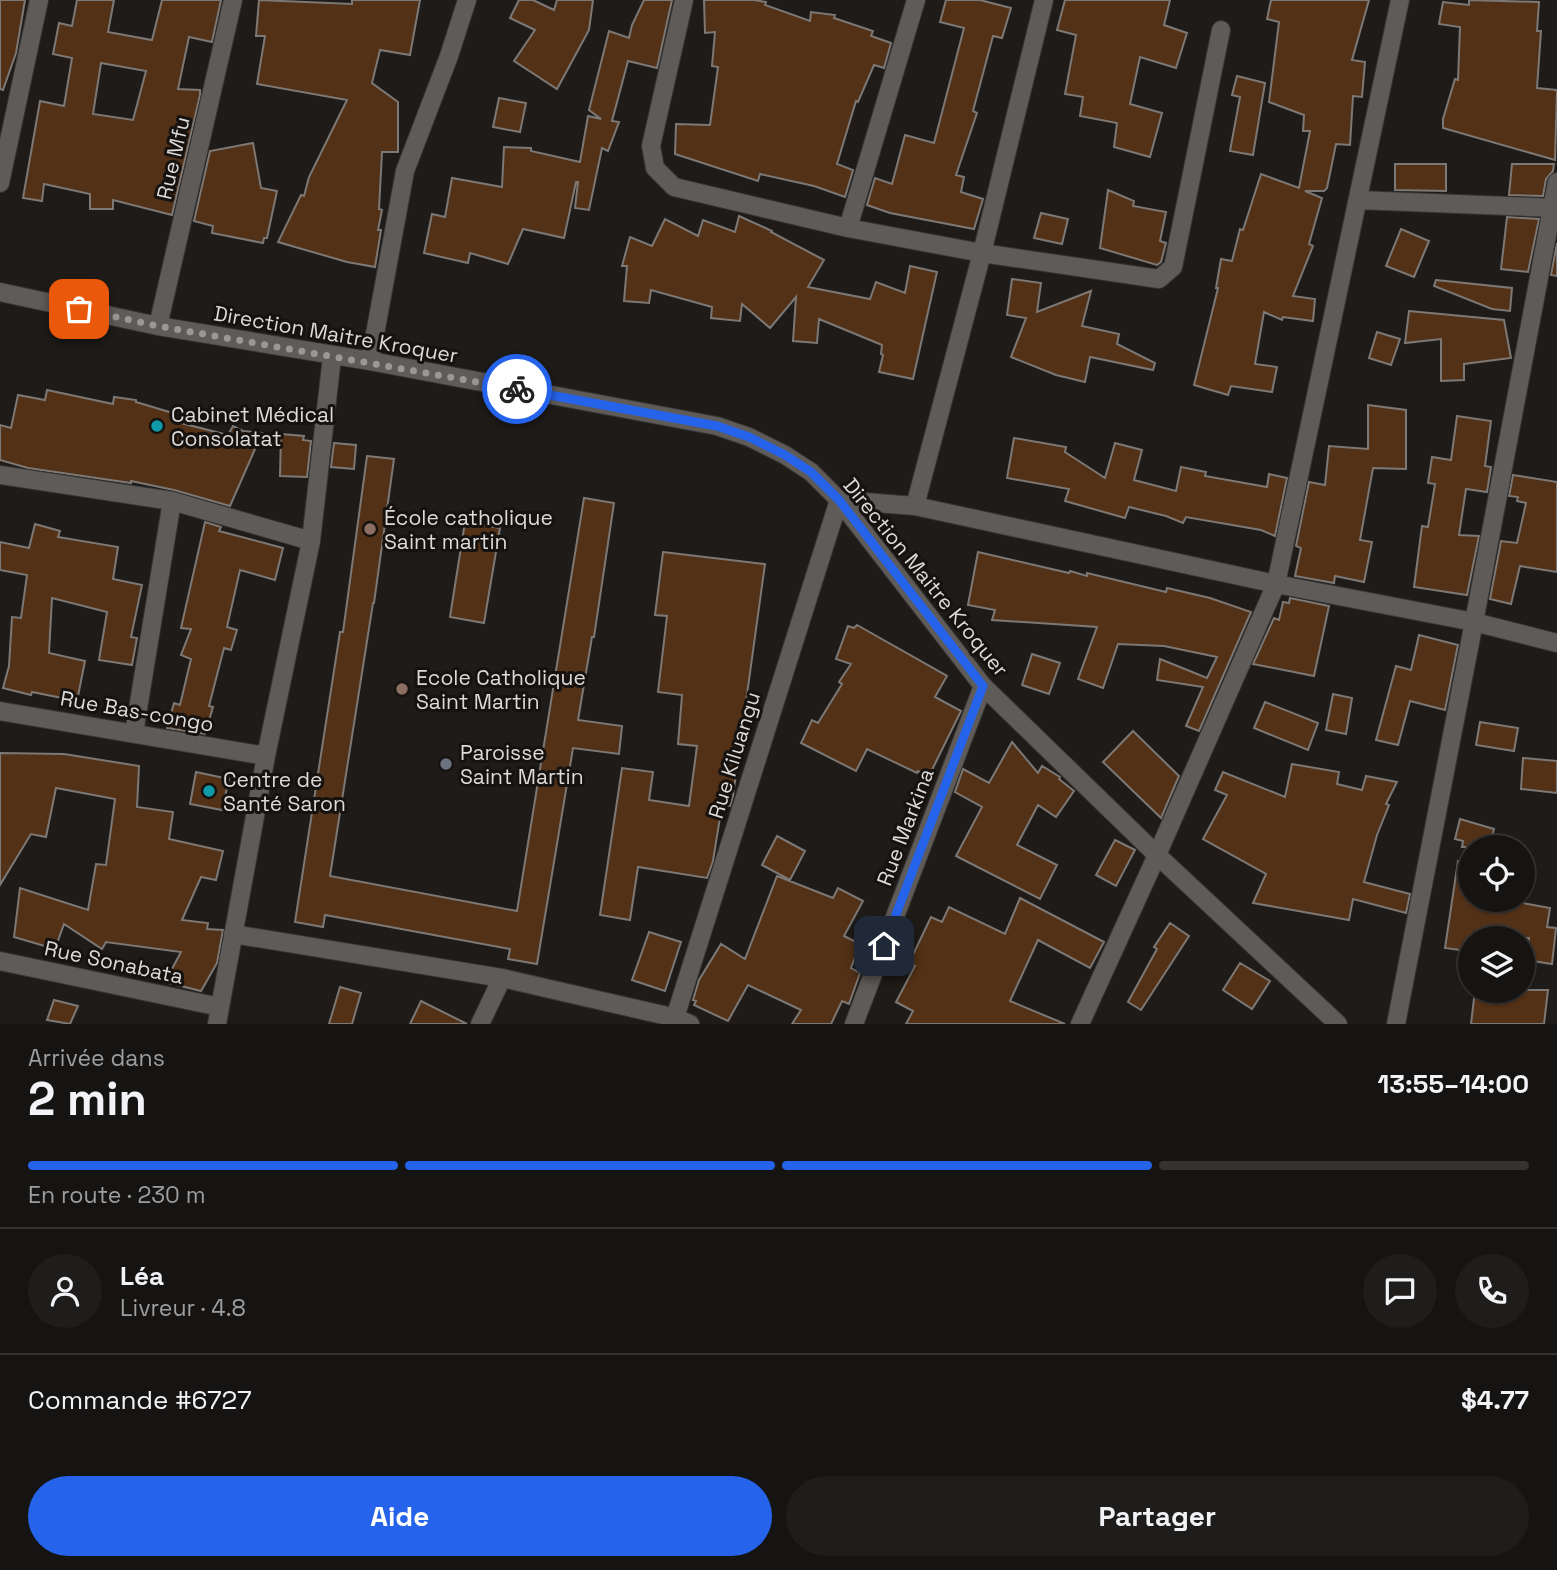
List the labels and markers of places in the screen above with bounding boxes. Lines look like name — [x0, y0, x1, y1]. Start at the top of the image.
pin — [49, 279, 109, 339]
place label: Cabinet Médical Consolatat — [171, 401, 334, 452]
marker: Cabinet Médical Consolatat — [149, 418, 165, 434]
place label: École catholique Saint martin — [384, 504, 553, 555]
marker: École catholique Saint martin — [362, 521, 378, 537]
place label: Ecole Catholique Saint Martin — [416, 664, 586, 715]
marker: Ecole Catholique Saint Martin — [394, 681, 410, 697]
place label: Paroisse Saint Martin — [460, 739, 584, 790]
marker: Paroisse Saint Martin — [438, 756, 454, 772]
place label: Centre de Santé Saron — [223, 766, 346, 817]
marker: Centre de Santé Saron — [201, 783, 217, 799]
pin — [854, 916, 914, 976]

